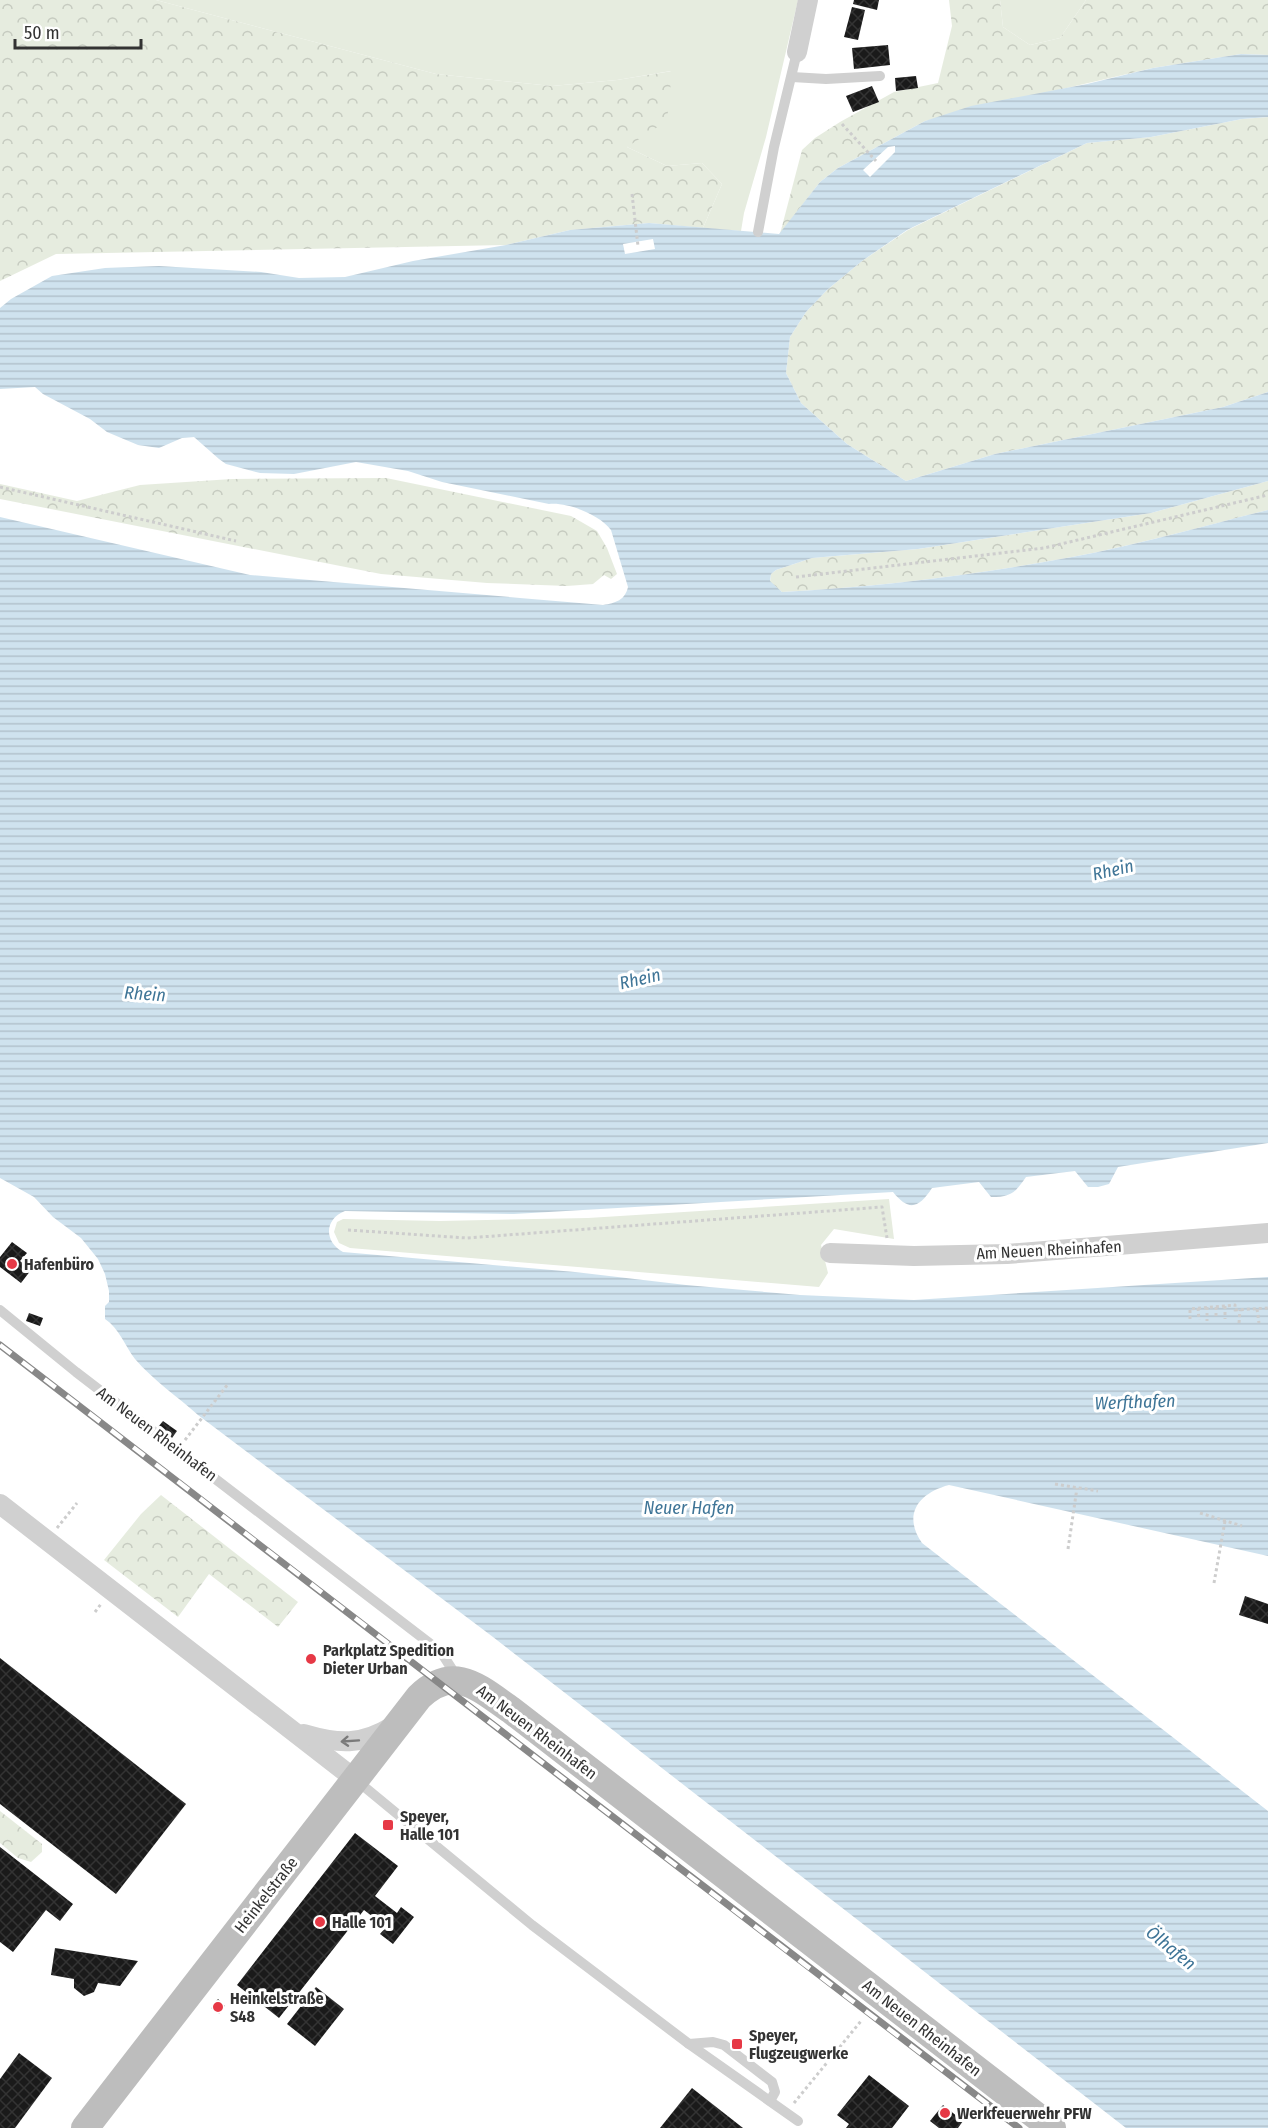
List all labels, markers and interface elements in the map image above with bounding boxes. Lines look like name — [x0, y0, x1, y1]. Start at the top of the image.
scale bar — [15, 12, 141, 50]
text: 50 m — [24, 22, 60, 44]
water label: Rhein — [1090, 855, 1136, 885]
water label: Rhein — [617, 964, 663, 994]
water label: Rhein — [123, 982, 167, 1006]
street label: Am Neuen Rheinhafen — [976, 1237, 1122, 1263]
place label: Hafenbüro — [24, 1255, 95, 1274]
marker: Hafenbüro — [5, 1257, 19, 1271]
street label: Am Neuen Rheinhafen — [93, 1383, 221, 1485]
water label: Werfthafen — [1094, 1390, 1176, 1414]
water label: Neuer Hafen — [643, 1497, 735, 1519]
place label: Parkplatz Spedition Dieter Urban — [323, 1641, 454, 1678]
marker: Parkplatz Spedition Dieter Urban — [304, 1652, 318, 1666]
street label: Am Neuen Rheinhafen — [473, 1681, 601, 1783]
one-way arrow — [340, 1736, 360, 1747]
place label: Speyer, Halle 101 — [400, 1807, 459, 1844]
marker: Speyer, Halle 101 — [381, 1818, 395, 1832]
street label: Heinkelstraße — [231, 1853, 302, 1937]
place label: Halle 101 — [332, 1913, 391, 1932]
marker: Halle 101 — [313, 1915, 327, 1929]
water label: Ölhafen — [1142, 1921, 1200, 1975]
street label: Am Neuen Rheinhafen — [859, 1976, 985, 2080]
place label: Heinkelstraße S48 — [230, 1989, 324, 2026]
marker: Heinkelstraße S48 — [211, 2000, 225, 2014]
place label: Speyer, Flugzeugwerke — [749, 2026, 848, 2063]
marker: Speyer, Flugzeugwerke — [730, 2037, 744, 2051]
place label: Werkfeuerwehr PFW — [957, 2104, 1092, 2123]
marker: Werkfeuerwehr PFW — [938, 2106, 952, 2120]

